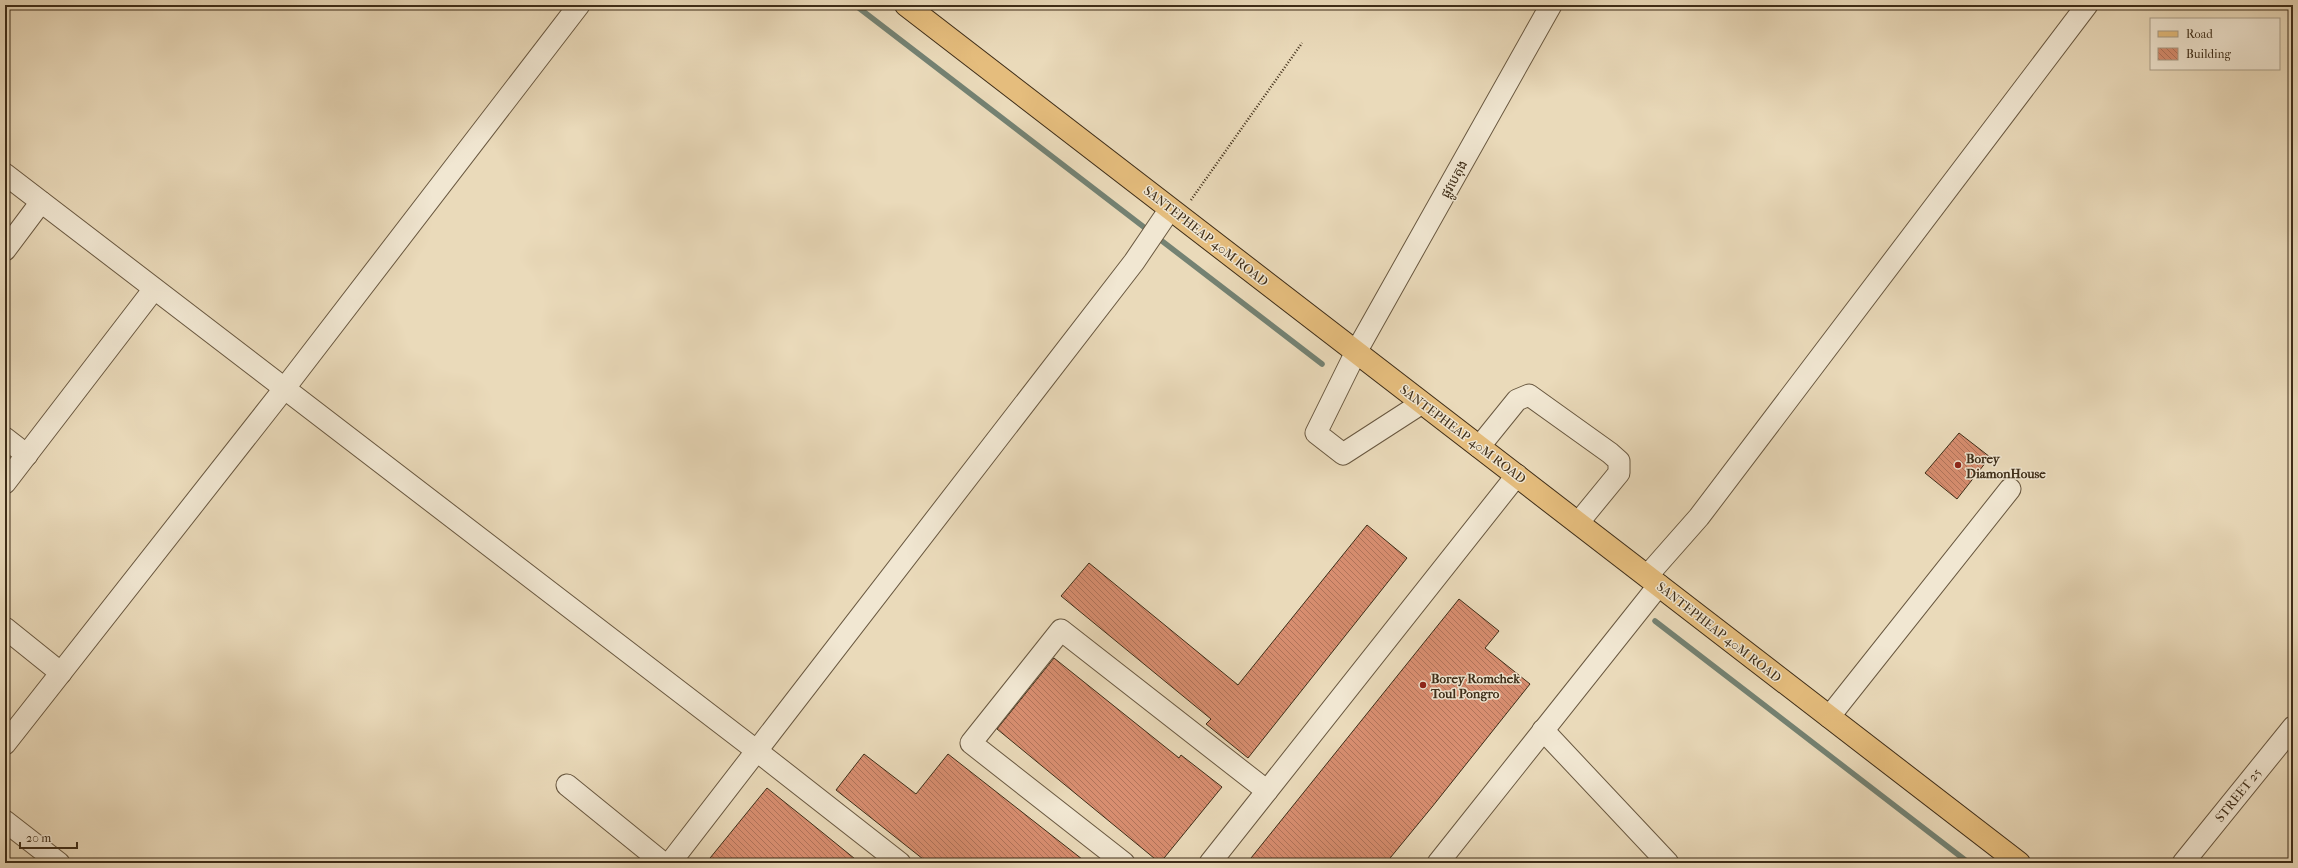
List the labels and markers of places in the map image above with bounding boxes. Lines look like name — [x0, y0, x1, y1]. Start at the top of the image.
place label: Borey DiamonHouse — [1966, 451, 2046, 481]
marker: Borey DiamonHouse — [1953, 460, 1963, 470]
place label: Borey Romchek Toul Pongro — [1430, 671, 1521, 702]
marker: Borey Romchek Toul Pongro — [1418, 680, 1428, 690]

